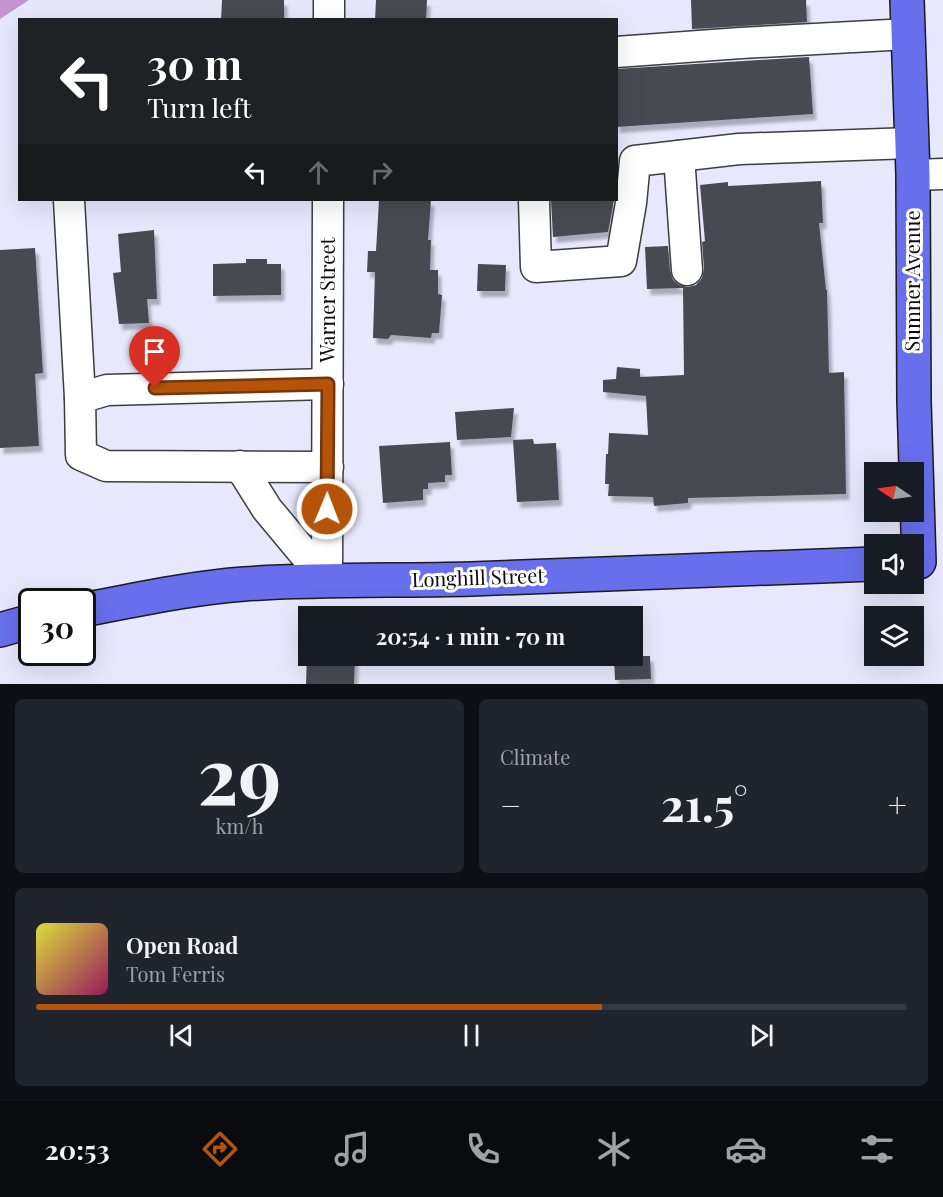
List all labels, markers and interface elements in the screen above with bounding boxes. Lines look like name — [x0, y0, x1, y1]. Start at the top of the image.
text: 30 m — [147, 35, 242, 91]
icon: left — [48, 42, 126, 120]
text: Turn left — [147, 89, 251, 125]
icon: left — [239, 156, 272, 189]
icon: ahead — [302, 156, 335, 189]
icon: right — [365, 156, 398, 189]
street label: Sumner Avenue — [898, 210, 925, 352]
street label: Warner Street — [313, 236, 340, 364]
pin — [129, 326, 180, 388]
icon: arrive — [138, 335, 171, 368]
north arrow — [864, 462, 924, 522]
map controls — [864, 462, 924, 666]
position arrow — [295, 477, 359, 541]
button: sound — [864, 534, 924, 594]
street label: Longhill Street — [411, 561, 546, 592]
speed limit sign: 30 — [18, 588, 96, 666]
button: layers — [864, 606, 924, 666]
text: 20:54 · 1 min · 70 m — [376, 621, 565, 651]
text: 29 — [198, 721, 281, 825]
text: Climate — [500, 743, 570, 770]
text: 21.5° — [661, 773, 748, 833]
text: − — [500, 782, 521, 826]
text: + — [888, 782, 907, 826]
text: km/h — [216, 812, 263, 839]
text: Open Road — [126, 930, 238, 960]
text: Tom Ferris — [126, 960, 225, 987]
icon: previous — [165, 1019, 198, 1052]
icon: pause — [455, 1019, 488, 1052]
icon: next — [745, 1019, 778, 1052]
icon: directions — [199, 1128, 241, 1170]
icon: music — [331, 1128, 373, 1170]
icon: phone — [462, 1128, 504, 1170]
icon: climate — [593, 1128, 635, 1170]
icon: car — [725, 1128, 767, 1170]
icon: filters — [856, 1128, 898, 1170]
text: 20:53 — [45, 1131, 110, 1167]

